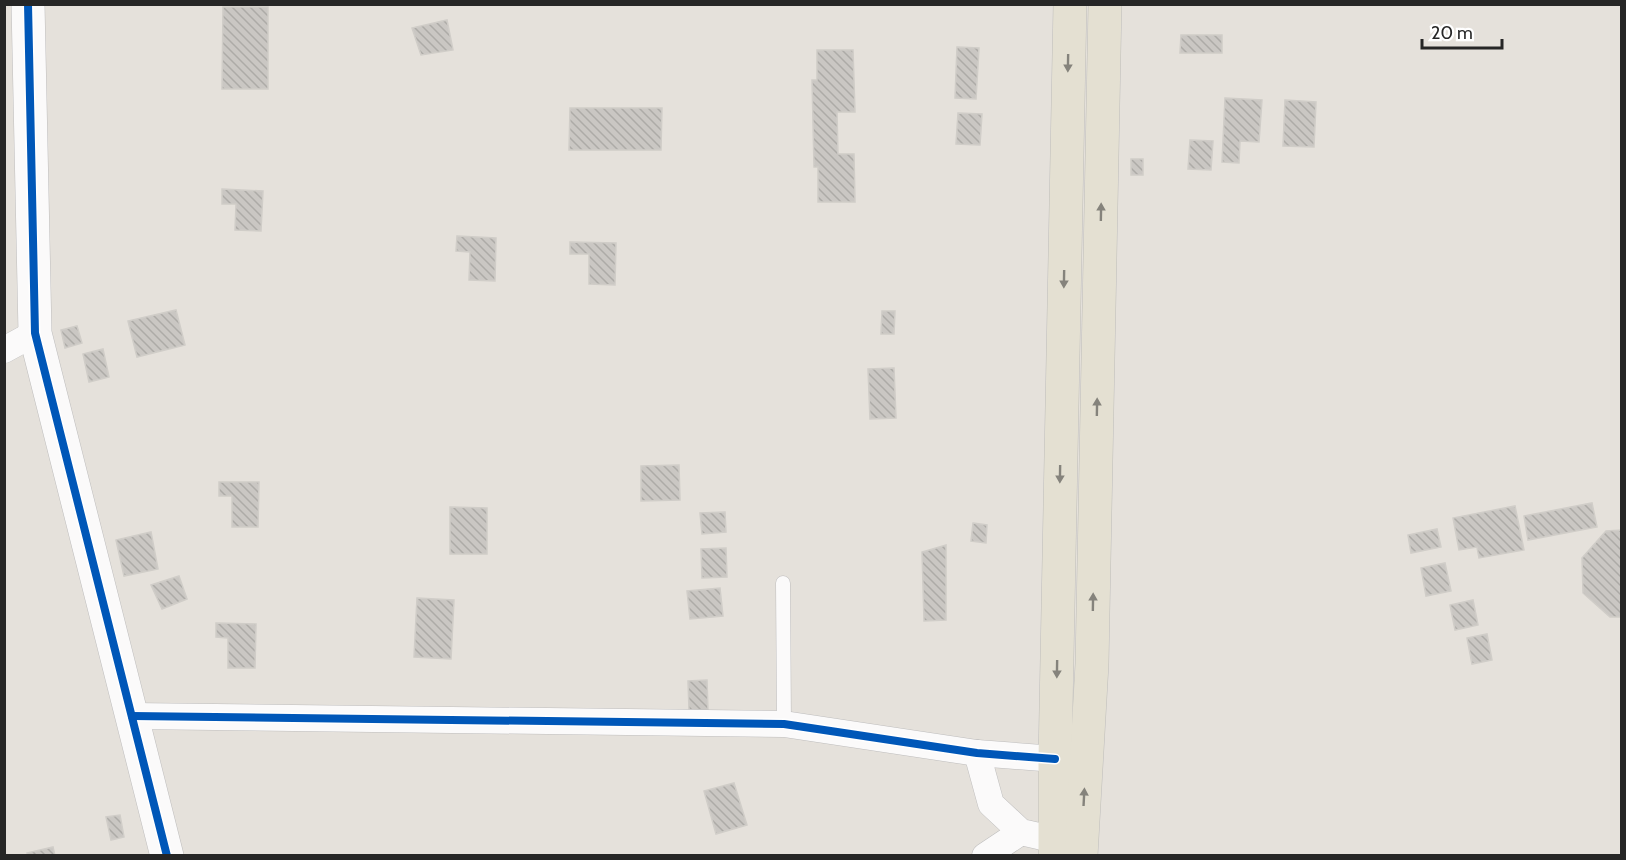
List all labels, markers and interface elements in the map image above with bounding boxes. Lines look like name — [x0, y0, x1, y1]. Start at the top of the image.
scale bar — [1422, 12, 1502, 50]
text: 20 m — [1431, 22, 1473, 44]
one-way arrow — [1064, 53, 1073, 72]
one-way arrow — [1096, 203, 1106, 222]
one-way arrow — [1059, 269, 1069, 288]
one-way arrow — [1092, 398, 1102, 417]
one-way arrow — [1055, 464, 1065, 483]
one-way arrow — [1089, 593, 1098, 612]
one-way arrow — [1052, 659, 1062, 678]
one-way arrow — [1079, 788, 1089, 807]

